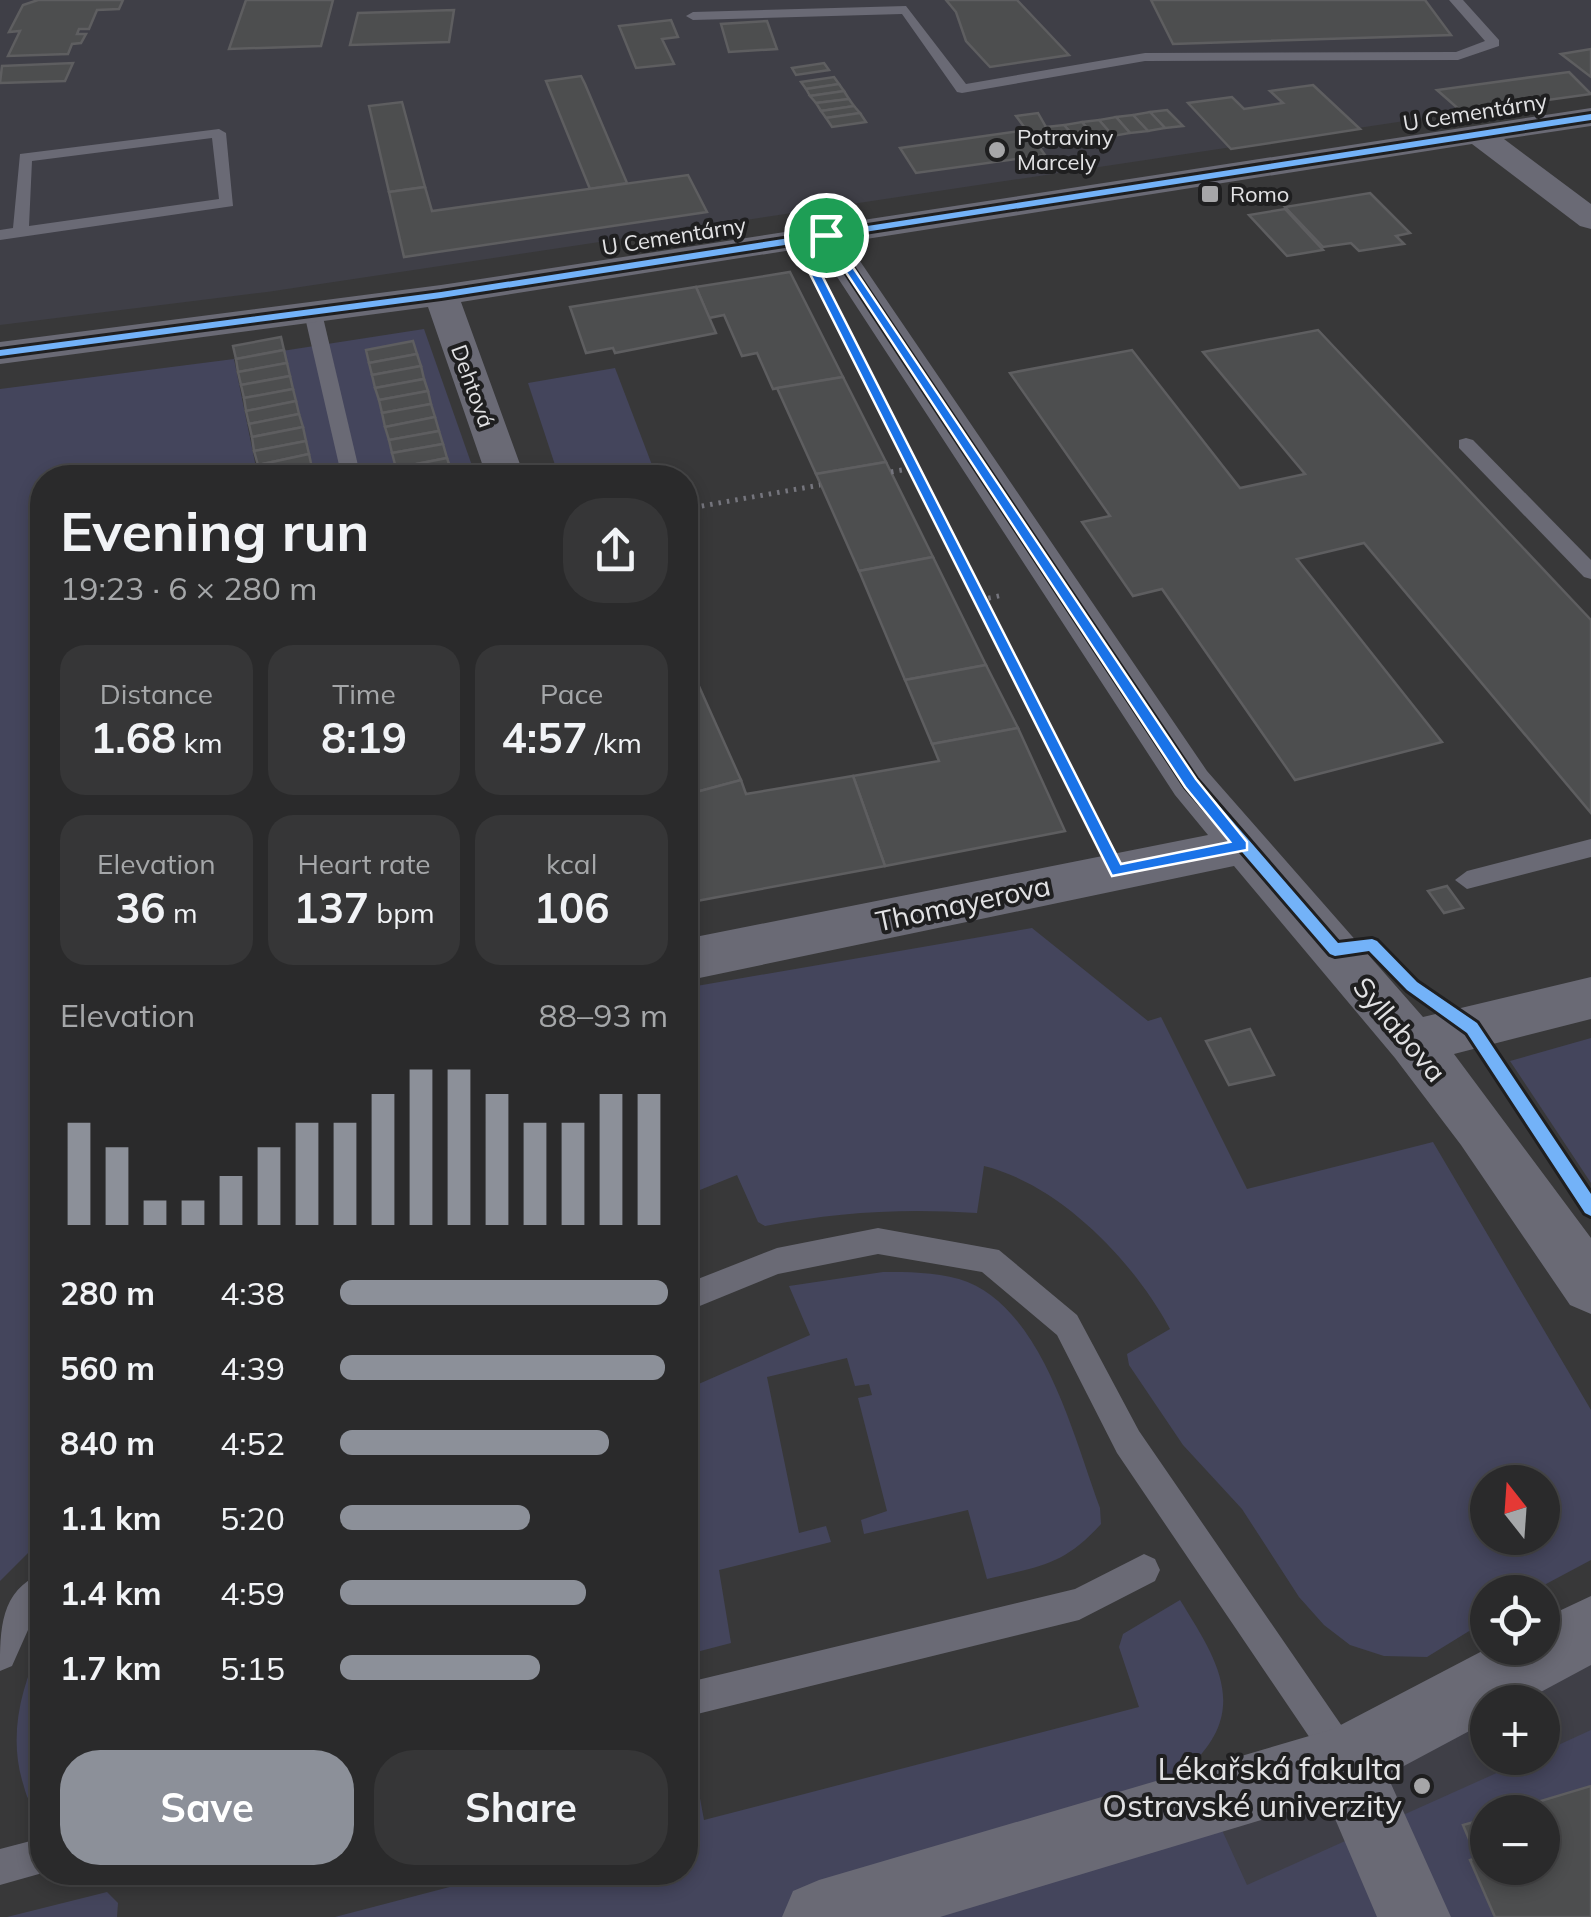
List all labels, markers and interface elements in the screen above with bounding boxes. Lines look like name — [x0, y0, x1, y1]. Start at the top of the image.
street label: U Cementárny — [1401, 87, 1549, 137]
place label: Potraviny Marcely — [1017, 123, 1114, 176]
marker: Potraviny Marcely — [986, 139, 1008, 161]
place label: Romo — [1230, 180, 1289, 208]
marker: Romo — [1199, 183, 1221, 205]
pin — [784, 193, 869, 278]
icon: arrive — [799, 208, 854, 263]
street label: U Cementárny — [600, 211, 748, 261]
street label: Dehtová — [445, 341, 501, 431]
text: Evening run — [60, 496, 369, 565]
button: share — [563, 498, 668, 603]
text: 19:23 · 6 × 280 m — [60, 568, 317, 608]
text: Distance — [100, 676, 213, 711]
text: Time — [332, 676, 396, 711]
text: Pace — [540, 676, 603, 711]
text: 1.68 — [90, 711, 176, 764]
text: 8:19 — [321, 711, 407, 764]
text: 4:57 — [502, 711, 588, 764]
text: km — [176, 725, 223, 760]
text: /km — [588, 725, 642, 760]
text: Elevation — [97, 846, 216, 881]
text: Heart rate — [297, 846, 431, 881]
text: kcal — [546, 846, 597, 881]
street label: Thomayerova — [872, 867, 1054, 939]
text: 36 — [115, 881, 166, 934]
text: 137 — [293, 881, 369, 934]
text: 106 — [534, 881, 609, 934]
text: m — [166, 895, 197, 930]
text: bpm — [369, 895, 435, 930]
street label: Syllabova — [1346, 969, 1454, 1089]
text: Elevation — [60, 995, 195, 1035]
text: 88–93 m — [539, 995, 668, 1035]
text: 280 m — [60, 1273, 155, 1313]
text: 4:38 — [220, 1273, 285, 1313]
text: 560 m — [60, 1348, 155, 1388]
text: 4:39 — [220, 1348, 285, 1388]
text: 840 m — [60, 1423, 155, 1463]
text: 4:52 — [220, 1423, 285, 1463]
north arrow — [1470, 1465, 1560, 1555]
map controls — [1470, 1465, 1560, 1885]
text: 1.1 km — [60, 1498, 162, 1538]
text: 5:20 — [220, 1498, 285, 1538]
text: 1.4 km — [60, 1573, 162, 1613]
text: 4:59 — [220, 1573, 285, 1613]
button: locate — [1470, 1575, 1560, 1665]
text: 1.7 km — [60, 1648, 162, 1688]
text: 5:15 — [220, 1648, 285, 1688]
button: + — [1470, 1685, 1560, 1775]
place label: Lékařská fakulta Ostravské univerzity — [1102, 1748, 1402, 1825]
button: Save — [60, 1750, 354, 1865]
button: Share — [374, 1750, 668, 1865]
marker: Lékařská fakulta Ostravské univerzity — [1411, 1775, 1433, 1797]
button: − — [1470, 1795, 1560, 1885]

